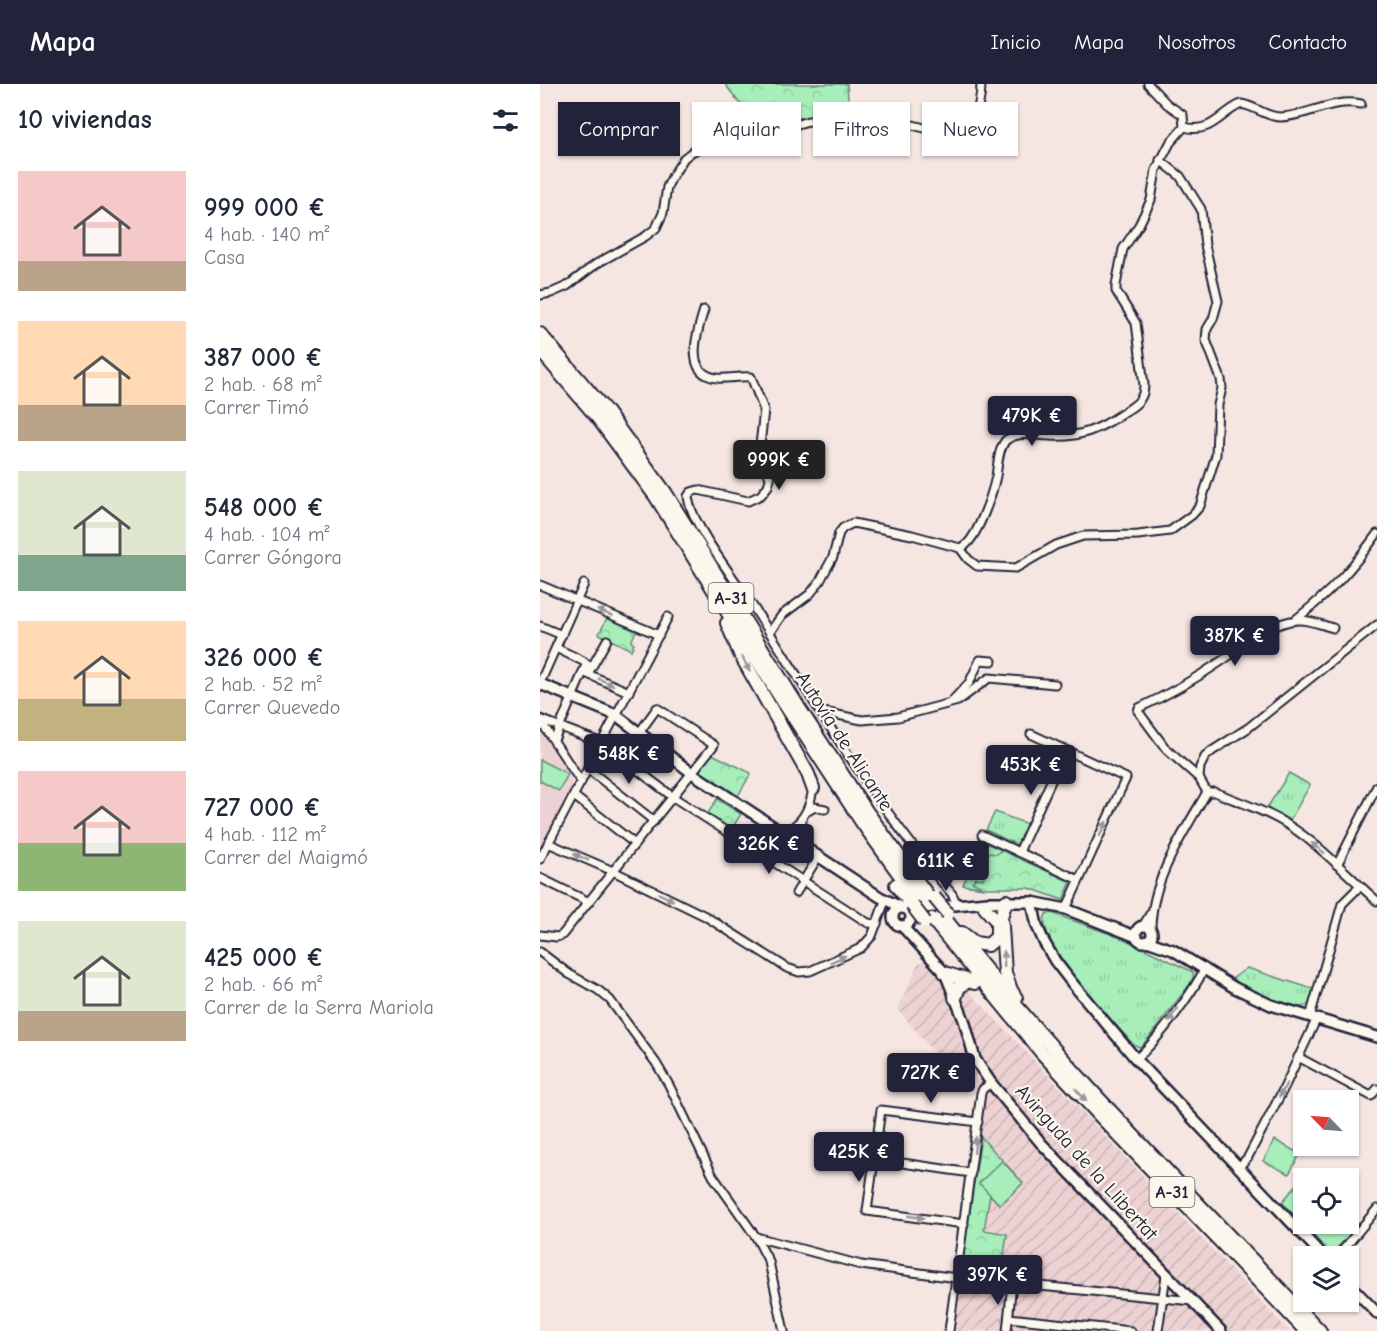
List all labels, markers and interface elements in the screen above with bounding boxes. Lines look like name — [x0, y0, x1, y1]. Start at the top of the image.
text: Mapa — [30, 26, 96, 58]
text: Inicio — [990, 30, 1041, 54]
text: Mapa — [1074, 30, 1124, 54]
text: Nosotros — [1157, 30, 1236, 54]
text: Contacto — [1269, 30, 1347, 54]
chip: Comprar — [558, 102, 680, 156]
chip: Alquilar — [692, 102, 801, 156]
chip: Filtros — [813, 102, 910, 156]
chip: Nuevo — [922, 102, 1018, 156]
icon: filters — [489, 104, 522, 137]
text: 10 viviendas — [18, 105, 152, 135]
text: 999 000 € — [204, 193, 326, 223]
icon: home — [66, 195, 138, 267]
text: 4 hab. · 140 m² — [204, 223, 329, 246]
text: Casa — [204, 246, 245, 269]
text: 387 000 € — [204, 343, 323, 373]
icon: home — [66, 345, 138, 417]
text: 2 hab. · 68 m² — [204, 373, 322, 396]
text: Carrer Timó — [204, 396, 309, 419]
pin: 479K € — [983, 396, 1081, 447]
text: 479K € — [1002, 404, 1062, 427]
pin: 999K € — [730, 440, 828, 491]
text: 999K € — [747, 448, 811, 471]
text: 548 000 € — [204, 493, 324, 523]
icon: home — [66, 495, 138, 567]
text: 4 hab. · 104 m² — [204, 523, 330, 546]
text: Carrer Góngora — [204, 546, 342, 569]
road number: A-31 — [708, 583, 753, 613]
one-way arrow — [596, 608, 614, 617]
pin: 387K € — [1186, 616, 1284, 667]
text: 387K € — [1204, 624, 1266, 647]
text: 326 000 € — [204, 643, 324, 673]
icon: home — [66, 645, 138, 717]
one-way arrow — [741, 656, 751, 673]
street label: Autovía de Alicante — [791, 667, 898, 815]
text: 2 hab. · 52 m² — [204, 673, 322, 696]
one-way arrow — [597, 677, 615, 687]
text: Carrer Quevedo — [204, 696, 340, 719]
pin: 548K € — [580, 734, 678, 785]
text: 548K € — [598, 742, 660, 765]
pin: 453K € — [982, 745, 1080, 796]
text: 453K € — [1000, 753, 1062, 776]
text: 727 000 € — [204, 793, 321, 823]
icon: home — [66, 795, 138, 867]
one-way arrow — [1098, 820, 1107, 837]
text: 4 hab. · 112 m² — [204, 823, 326, 846]
pin: 326K € — [720, 824, 818, 875]
text: 326K € — [738, 832, 800, 855]
pin: 611K € — [897, 841, 995, 892]
one-way arrow — [1311, 842, 1326, 855]
text: Carrer del Maigmó — [204, 846, 368, 869]
text: 611K € — [917, 849, 975, 872]
one-way arrow — [571, 852, 589, 862]
one-way arrow — [657, 892, 674, 901]
text: 425 000 € — [204, 943, 324, 973]
icon: home — [66, 945, 138, 1017]
one-way arrow — [1000, 949, 1009, 968]
one-way arrow — [829, 954, 846, 963]
text: 2 hab. · 66 m² — [204, 973, 322, 996]
text: Carrer de la Serra Mariola — [204, 996, 434, 1019]
one-way arrow — [1167, 1007, 1179, 1023]
pin: 727K € — [882, 1053, 980, 1104]
text: 727K € — [901, 1061, 961, 1084]
street label: Avinguda de la Llibertat — [1011, 1080, 1163, 1246]
one-way arrow — [1278, 1082, 1287, 1099]
one-way arrow — [1073, 1088, 1087, 1102]
north arrow — [1293, 1090, 1359, 1156]
map controls — [1293, 1090, 1359, 1312]
pin: 425K € — [810, 1132, 908, 1183]
one-way arrow — [970, 1135, 980, 1154]
text: 425K € — [828, 1140, 890, 1163]
button: locate — [1293, 1168, 1359, 1234]
road number: A-31 — [1150, 1177, 1194, 1207]
one-way arrow — [906, 1213, 925, 1222]
button: layers — [1293, 1246, 1359, 1312]
pin: 397K € — [949, 1255, 1047, 1306]
text: 397K € — [967, 1263, 1029, 1286]

